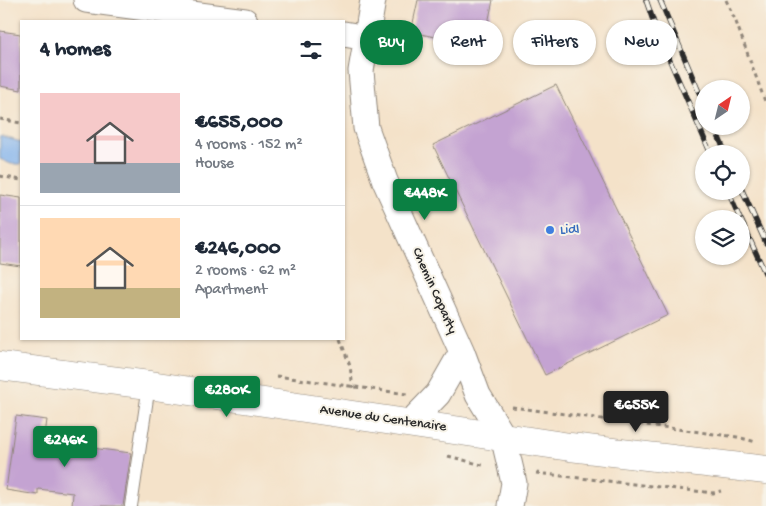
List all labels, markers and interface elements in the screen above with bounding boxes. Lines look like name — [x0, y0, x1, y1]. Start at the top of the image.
chip: Buy — [360, 20, 423, 65]
chip: Rent — [433, 20, 503, 65]
chip: Filters — [513, 20, 596, 65]
chip: New — [606, 20, 677, 65]
icon: filters — [297, 36, 325, 64]
text: 4 homes — [40, 38, 111, 63]
north arrow — [695, 80, 750, 135]
map controls — [695, 80, 750, 265]
text: €655,000 — [195, 111, 283, 136]
icon: home — [80, 113, 140, 173]
text: 4 rooms · 152 m² — [195, 136, 303, 155]
button: locate — [695, 145, 750, 200]
text: House — [195, 155, 234, 174]
pin: €448K — [390, 178, 460, 221]
text: €448K — [404, 185, 446, 204]
button: layers — [695, 210, 750, 265]
place label: Lidl — [560, 222, 579, 239]
marker: Lidl — [544, 224, 556, 236]
text: €246,000 — [195, 237, 281, 262]
icon: home — [80, 238, 140, 298]
street label: Chemin Coparty — [407, 245, 461, 337]
text: 2 rooms · 62 m² — [195, 262, 296, 281]
text: Apartment — [195, 281, 267, 300]
pin: €280K — [192, 376, 262, 418]
text: €280K — [205, 382, 249, 401]
pin: €655K — [601, 390, 671, 433]
text: €655K — [614, 397, 658, 416]
street label: Avenue du Centenaire — [319, 402, 448, 436]
pin: €246K — [30, 426, 100, 468]
text: €246K — [44, 432, 86, 451]

